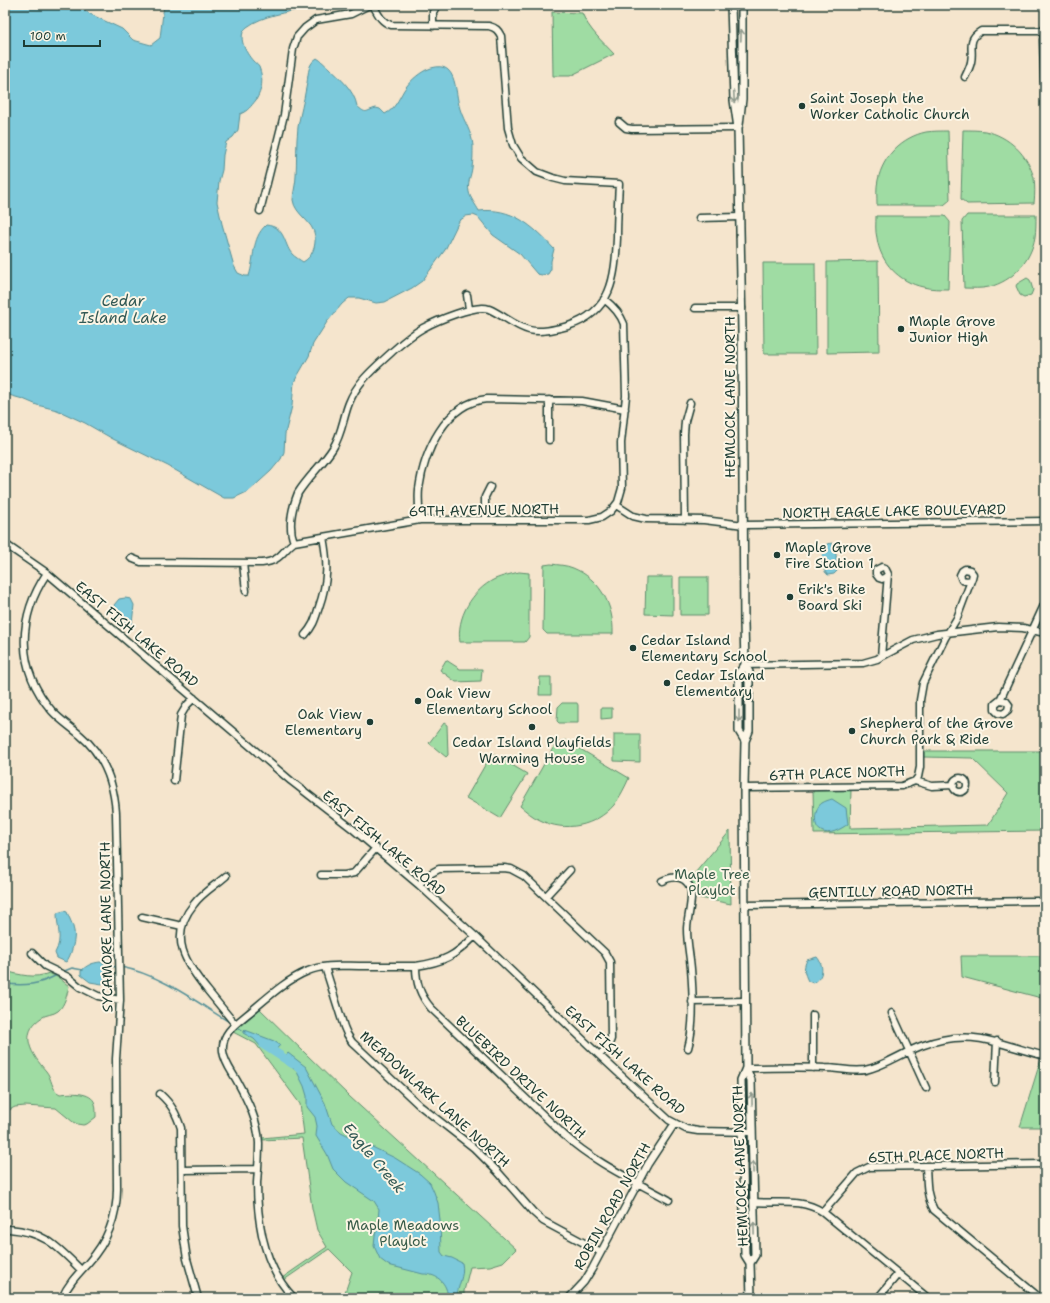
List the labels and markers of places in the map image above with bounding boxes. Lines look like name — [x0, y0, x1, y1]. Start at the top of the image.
place label: Saint Joseph the Worker Catholic Church — [810, 89, 970, 123]
marker: Saint Joseph the Worker Catholic Church — [797, 101, 807, 111]
place label: Maple Grove Junior High — [909, 312, 996, 346]
marker: Maple Grove Junior High — [896, 324, 906, 334]
place label: Maple Grove Fire Station 1 — [785, 538, 874, 572]
marker: Maple Grove Fire Station 1 — [772, 550, 782, 560]
place label: Erik's Bike Board Ski — [798, 580, 866, 614]
marker: Erik's Bike Board Ski — [785, 592, 795, 602]
place label: Cedar Island Elementary School — [641, 631, 768, 665]
marker: Cedar Island Elementary School — [628, 643, 638, 653]
place label: Cedar Island Elementary — [675, 666, 764, 700]
marker: Cedar Island Elementary — [662, 678, 672, 688]
place label: Oak View Elementary School — [426, 684, 553, 718]
marker: Oak View Elementary School — [413, 696, 423, 706]
place label: Oak View Elementary — [285, 705, 362, 739]
place label: Shepherd of the Grove Church Park & Ride — [860, 714, 1013, 748]
marker: Oak View Elementary — [365, 717, 375, 727]
marker: Cedar Island Playfields Warming House — [527, 722, 537, 732]
marker: Shepherd of the Grove Church Park & Ride — [847, 726, 857, 736]
place label: Cedar Island Playfields Warming House — [452, 733, 612, 767]

